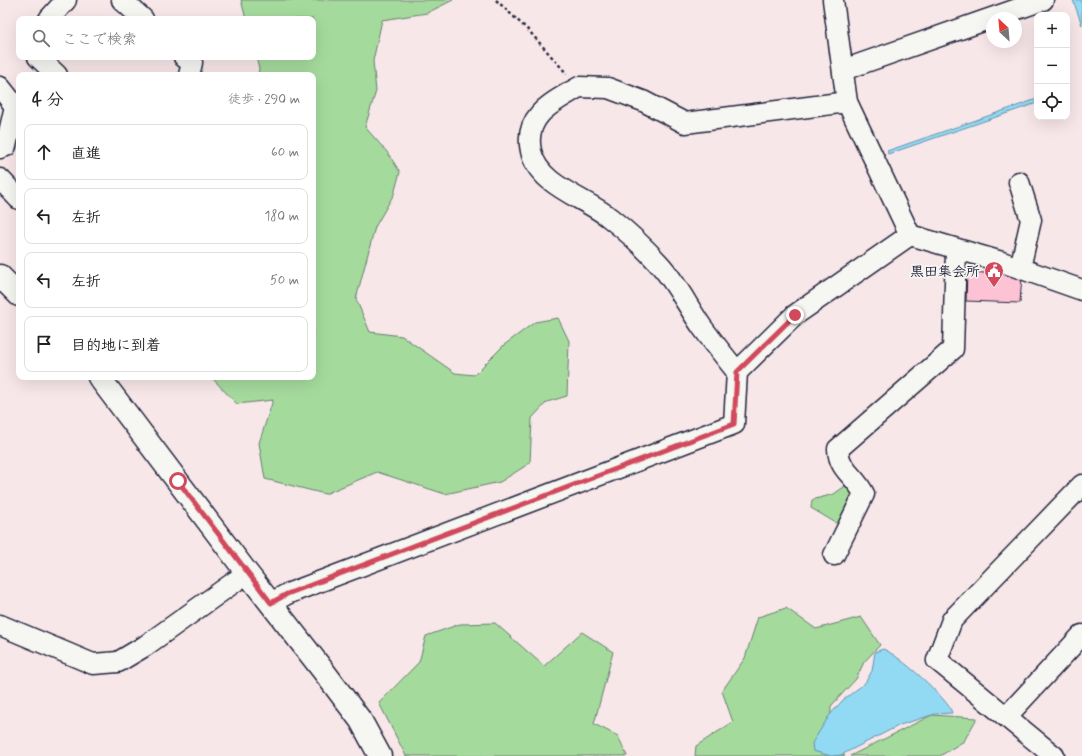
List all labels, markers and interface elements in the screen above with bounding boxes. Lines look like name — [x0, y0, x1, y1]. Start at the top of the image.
north arrow — [986, 12, 1022, 48]
map controls — [1034, 12, 1070, 120]
button: + — [1034, 12, 1070, 48]
search box — [16, 16, 316, 60]
icon: search — [30, 27, 52, 49]
text: ここで検索 — [62, 30, 137, 50]
button: − — [1034, 48, 1070, 84]
button: locate — [1034, 84, 1070, 120]
text: 4 分 — [32, 89, 63, 111]
text: 徒歩 · 290 m — [228, 91, 300, 108]
icon: ahead — [33, 141, 55, 163]
text: 直進 — [71, 144, 101, 164]
text: 60 m — [271, 144, 299, 161]
icon: left — [33, 205, 55, 227]
text: 左折 — [71, 208, 101, 228]
text: 180 m — [264, 208, 299, 225]
public building icon: 黒田集会所 — [983, 260, 1005, 288]
place label: 黒田集会所 — [910, 263, 980, 281]
icon: left — [33, 269, 55, 291]
text: 左折 — [71, 272, 101, 292]
text: 50 m — [270, 272, 299, 289]
route end — [786, 306, 804, 324]
icon: arrive — [33, 333, 55, 355]
text: 目的地に到着 — [71, 336, 161, 356]
route start — [169, 472, 187, 490]

